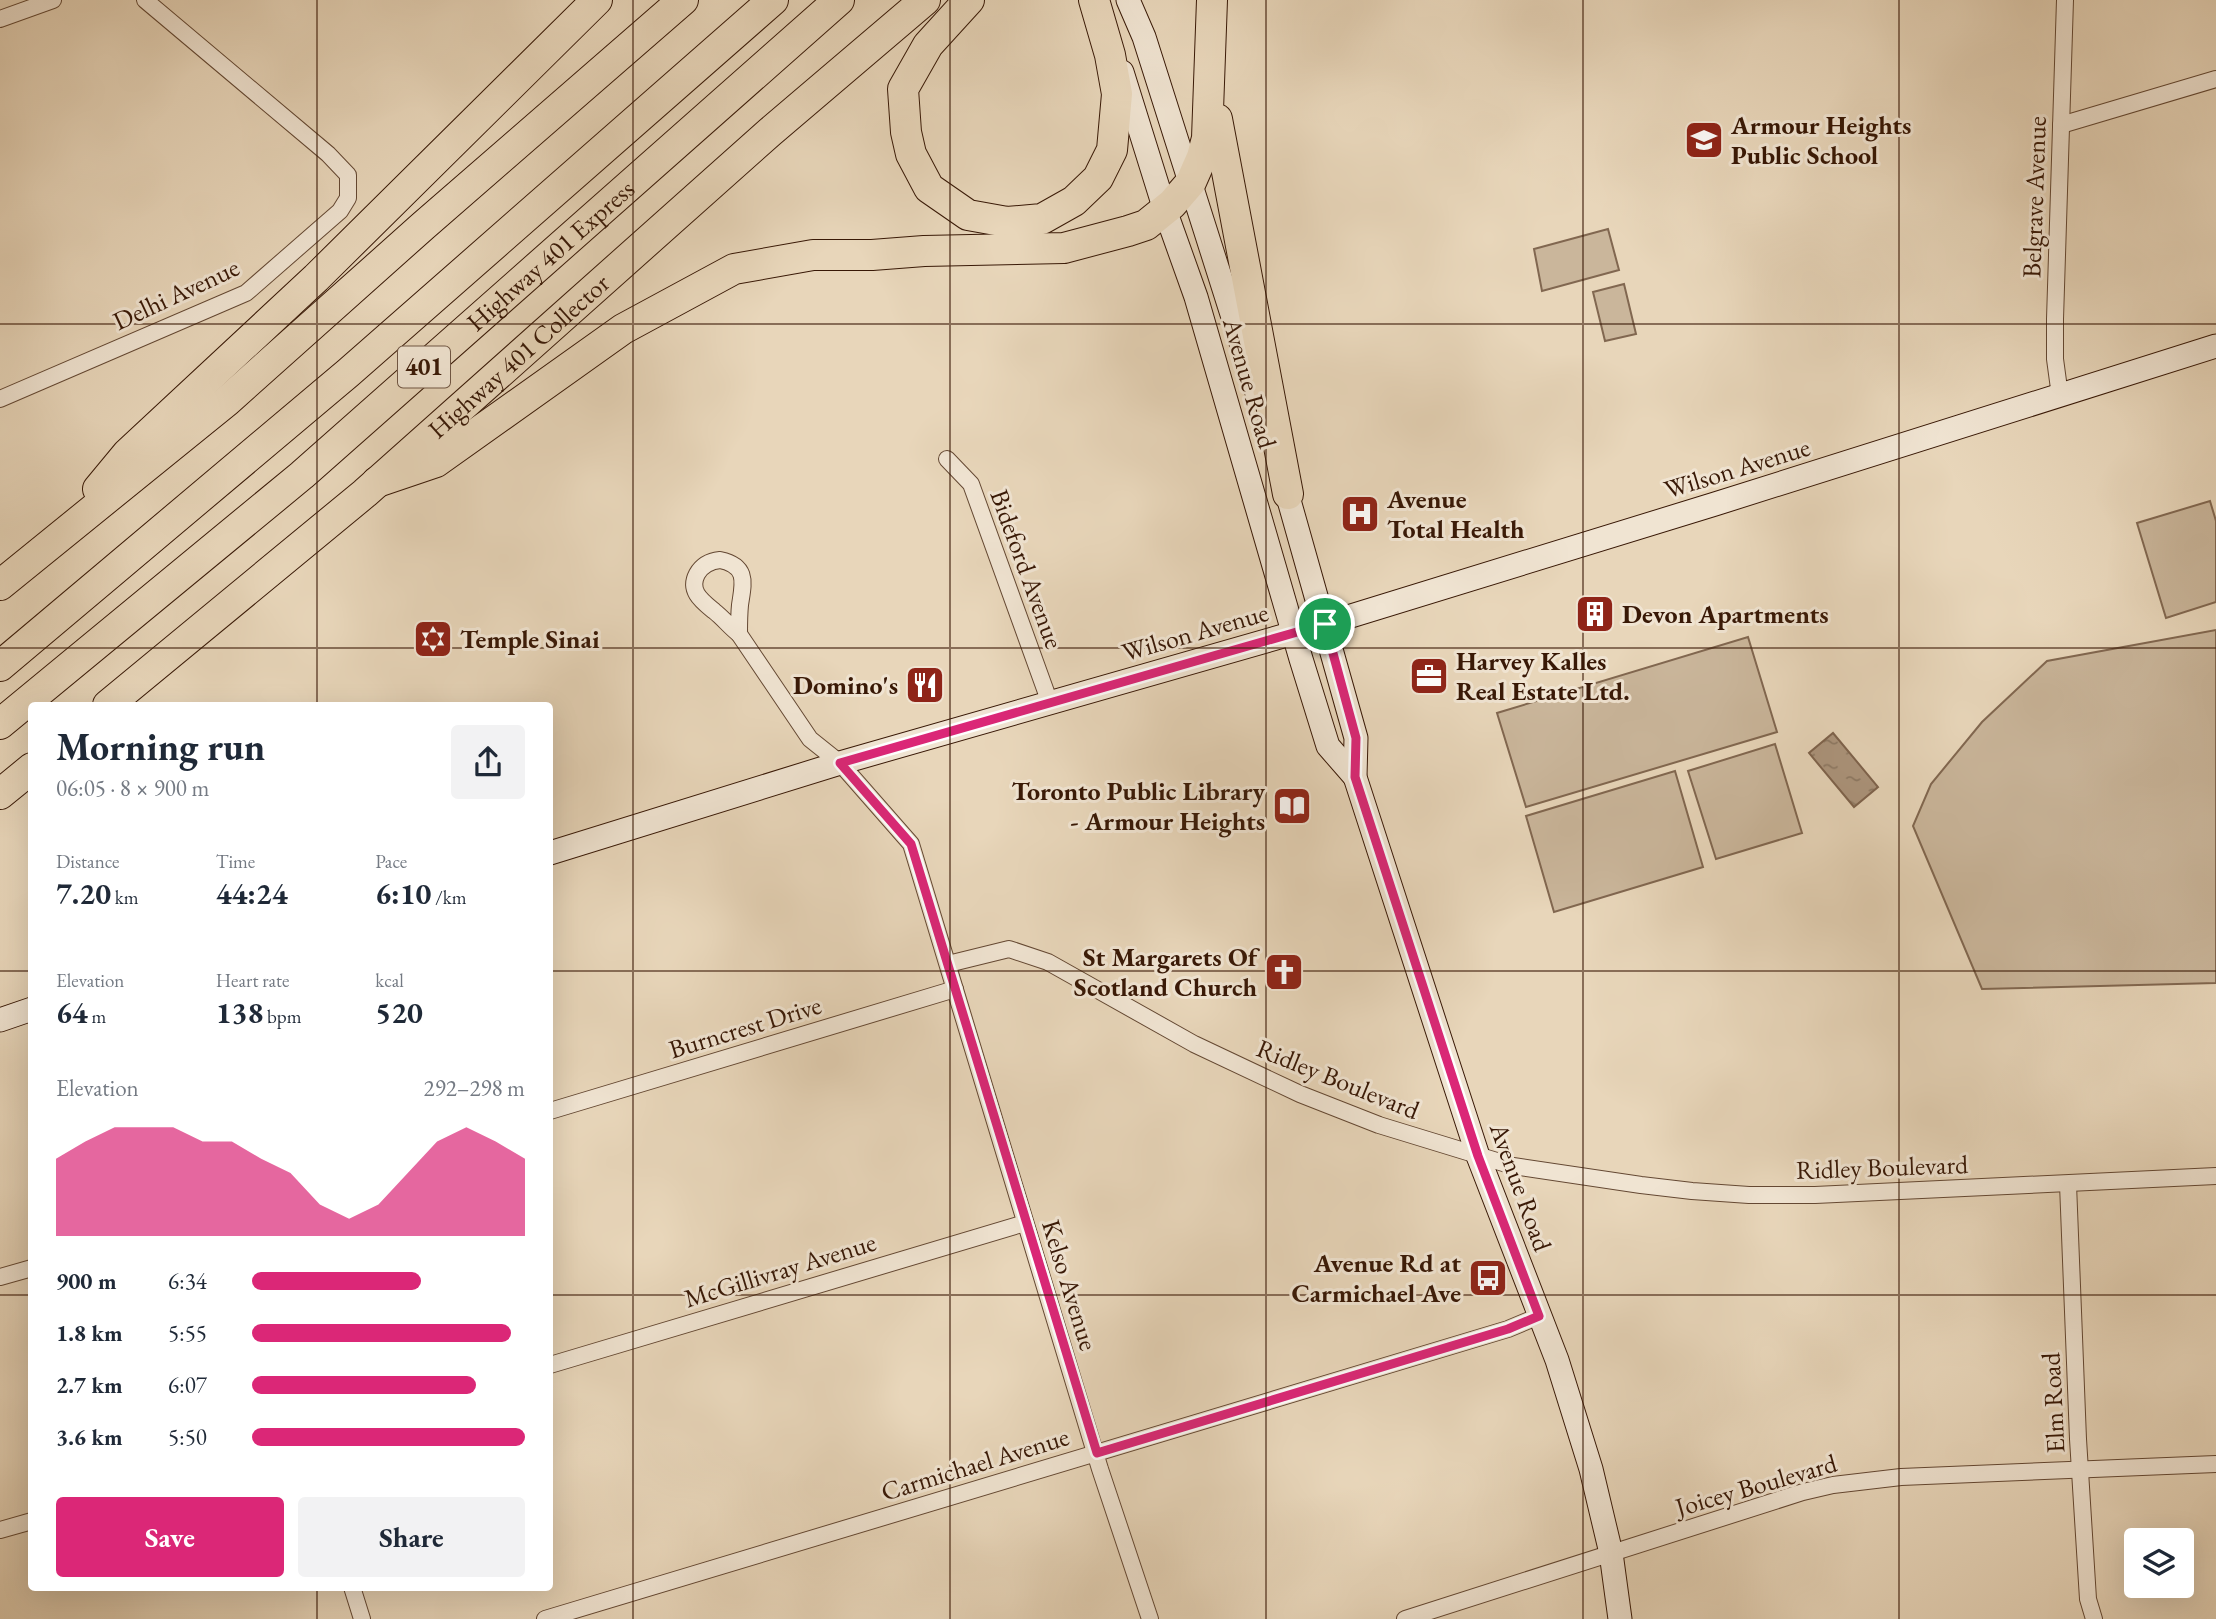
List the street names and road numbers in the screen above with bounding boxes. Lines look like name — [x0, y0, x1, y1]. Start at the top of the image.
street label: Belgrave Avenue — [2014, 115, 2054, 279]
street label: Highway 401 Express — [459, 172, 642, 339]
street label: Delhi Avenue — [107, 250, 245, 338]
street label: Highway 401 Collector — [422, 267, 616, 445]
street label: Avenue Road — [1215, 313, 1285, 453]
road number: 401 — [398, 346, 450, 388]
street label: Wilson Avenue — [1660, 430, 1814, 506]
street label: Bideford Avenue — [982, 485, 1072, 653]
street label: Wilson Avenue — [1118, 595, 1272, 669]
street label: Burncrest Drive — [665, 988, 825, 1066]
street label: Ridley Boulevard — [1252, 1031, 1425, 1127]
street label: Avenue Road — [1482, 1117, 1560, 1257]
street label: Ridley Boulevard — [1795, 1147, 1970, 1187]
street label: Kelso Avenue — [1034, 1215, 1106, 1355]
street label: McGillivray Avenue — [680, 1225, 880, 1315]
street label: Elm Road — [2033, 1351, 2073, 1454]
street label: Carmichael Avenue — [877, 1419, 1073, 1509]
street label: Joicey Boulevard — [1669, 1446, 1841, 1525]

